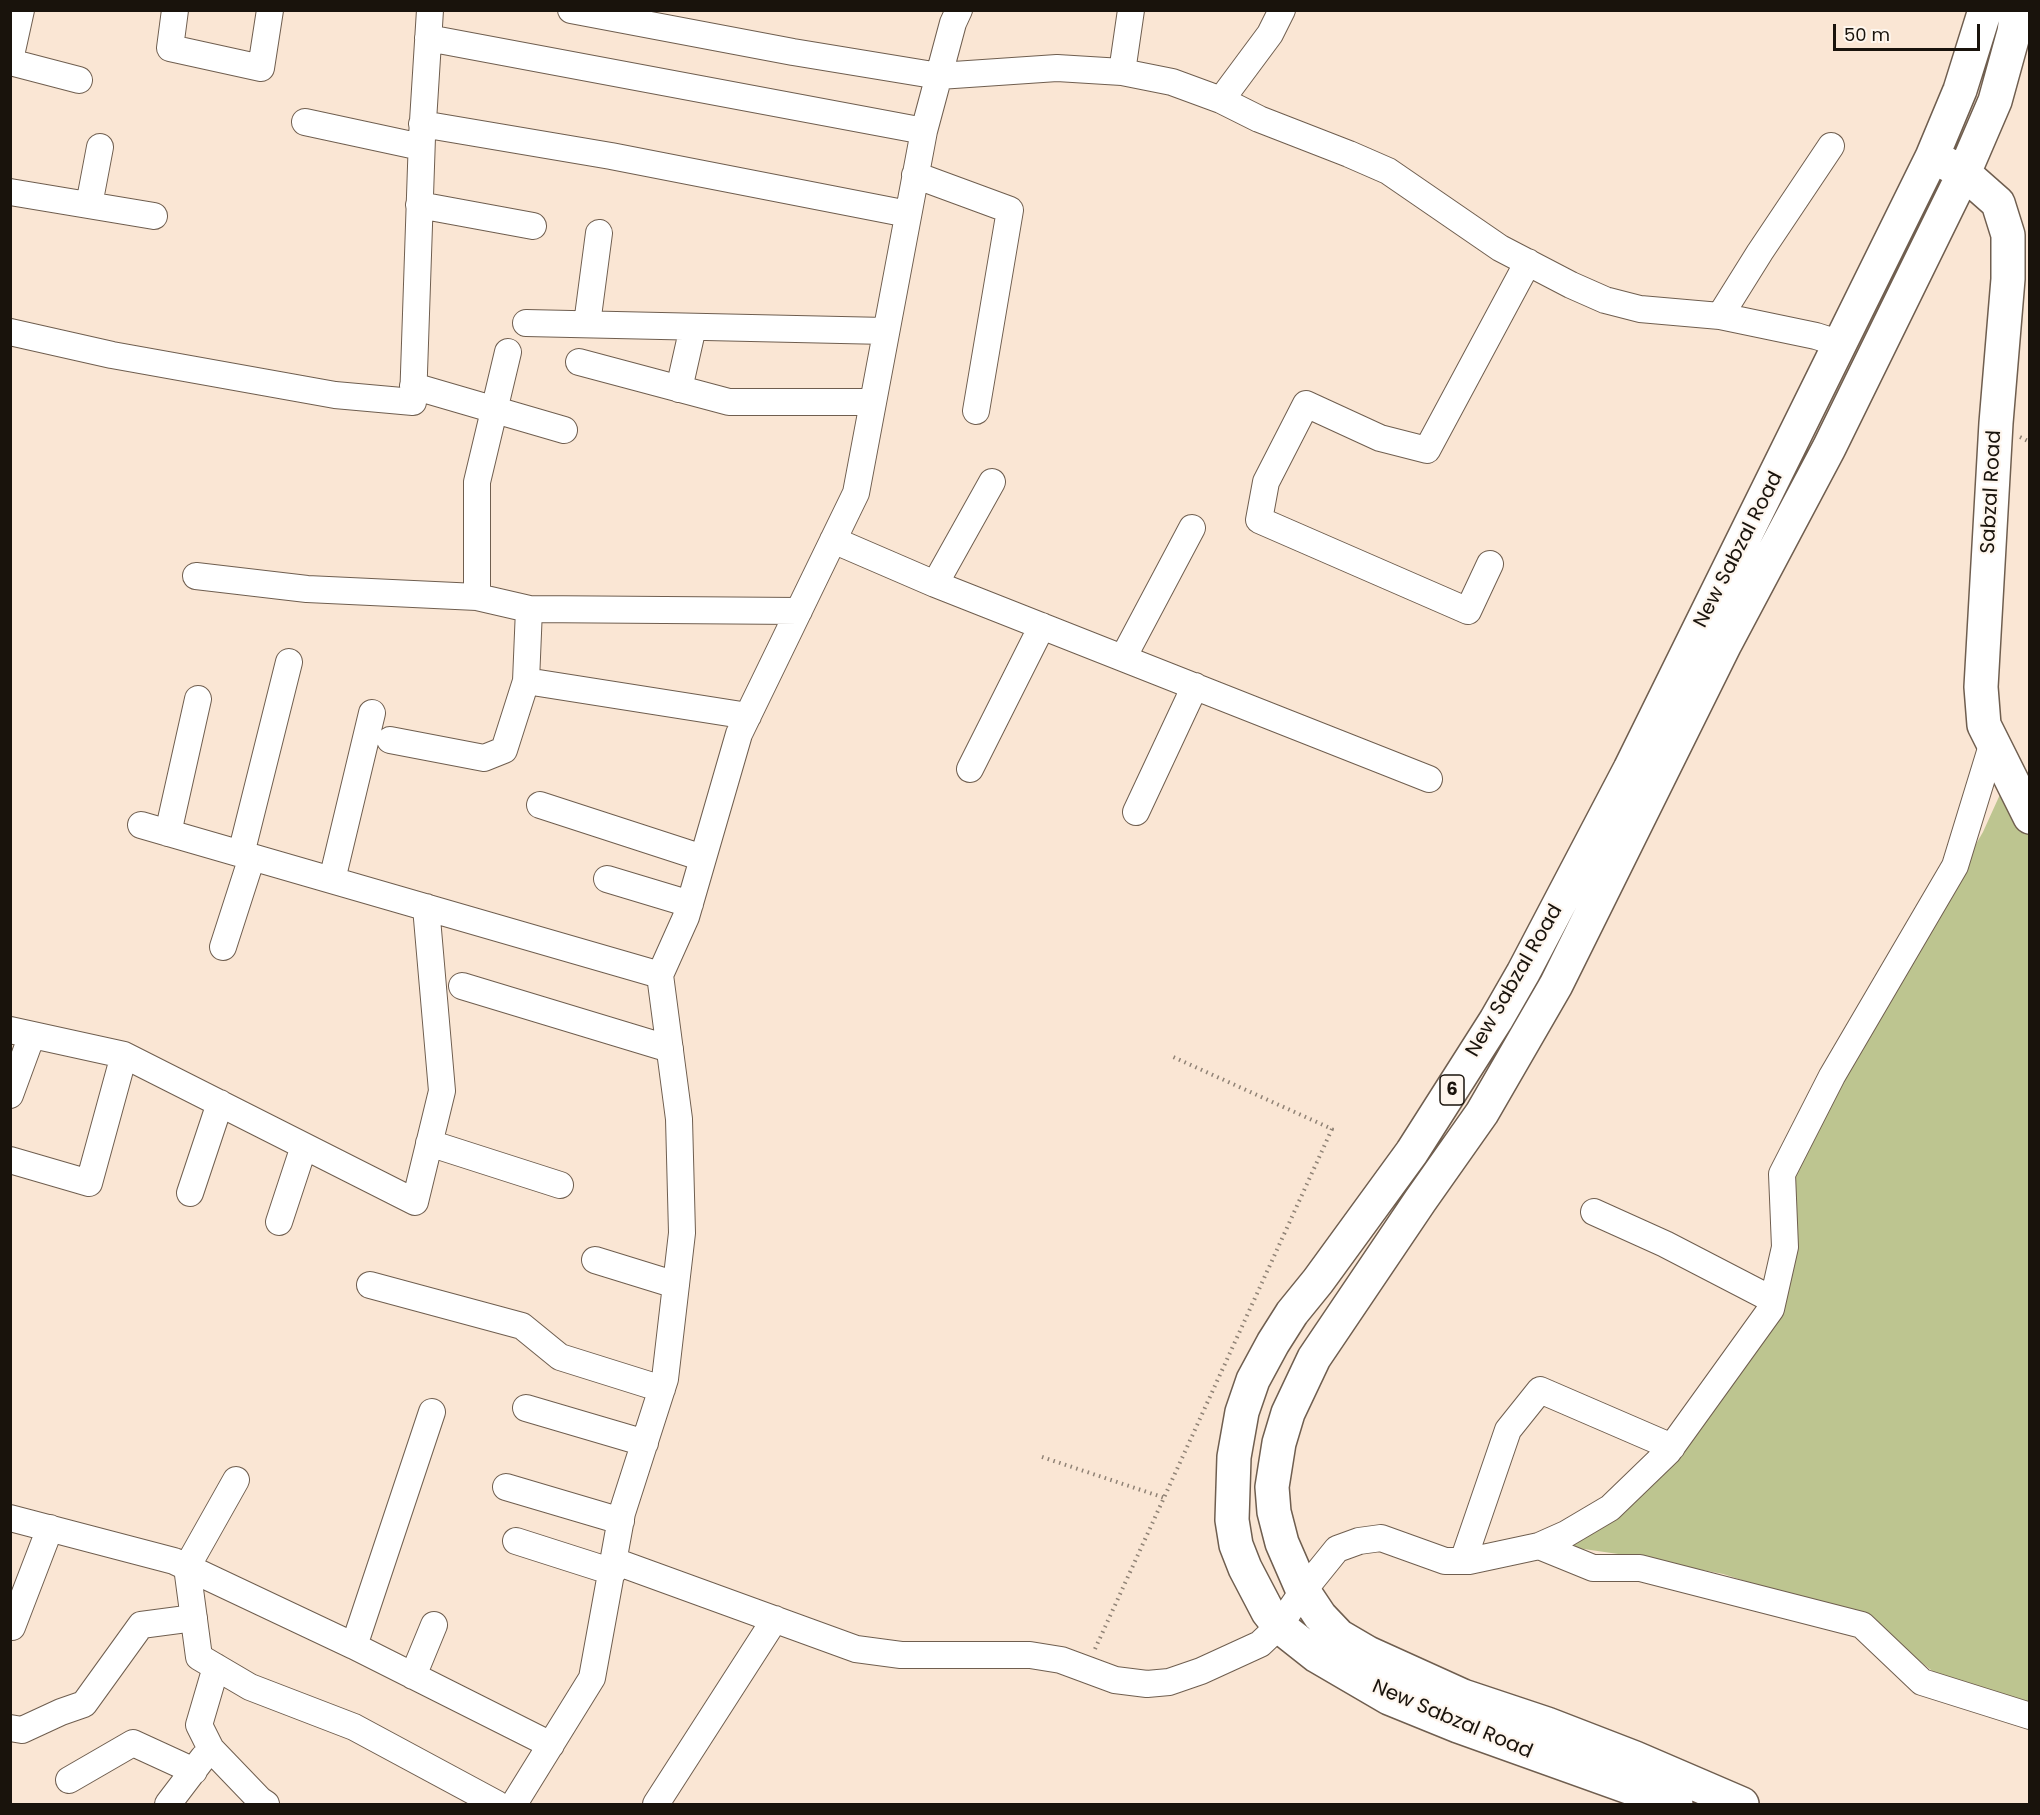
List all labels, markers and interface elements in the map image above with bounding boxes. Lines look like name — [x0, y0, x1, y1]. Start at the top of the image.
scale bar — [1836, 12, 1983, 50]
text: 50 m — [1844, 22, 1890, 47]
street label: Sabzal Road — [1977, 430, 2007, 554]
street label: New Sabzal Road — [1689, 468, 1789, 632]
street label: New Sabzal Road — [1462, 901, 1568, 1061]
road number: 6 — [1440, 1075, 1464, 1105]
street label: New Sabzal Road — [1368, 1675, 1536, 1765]

